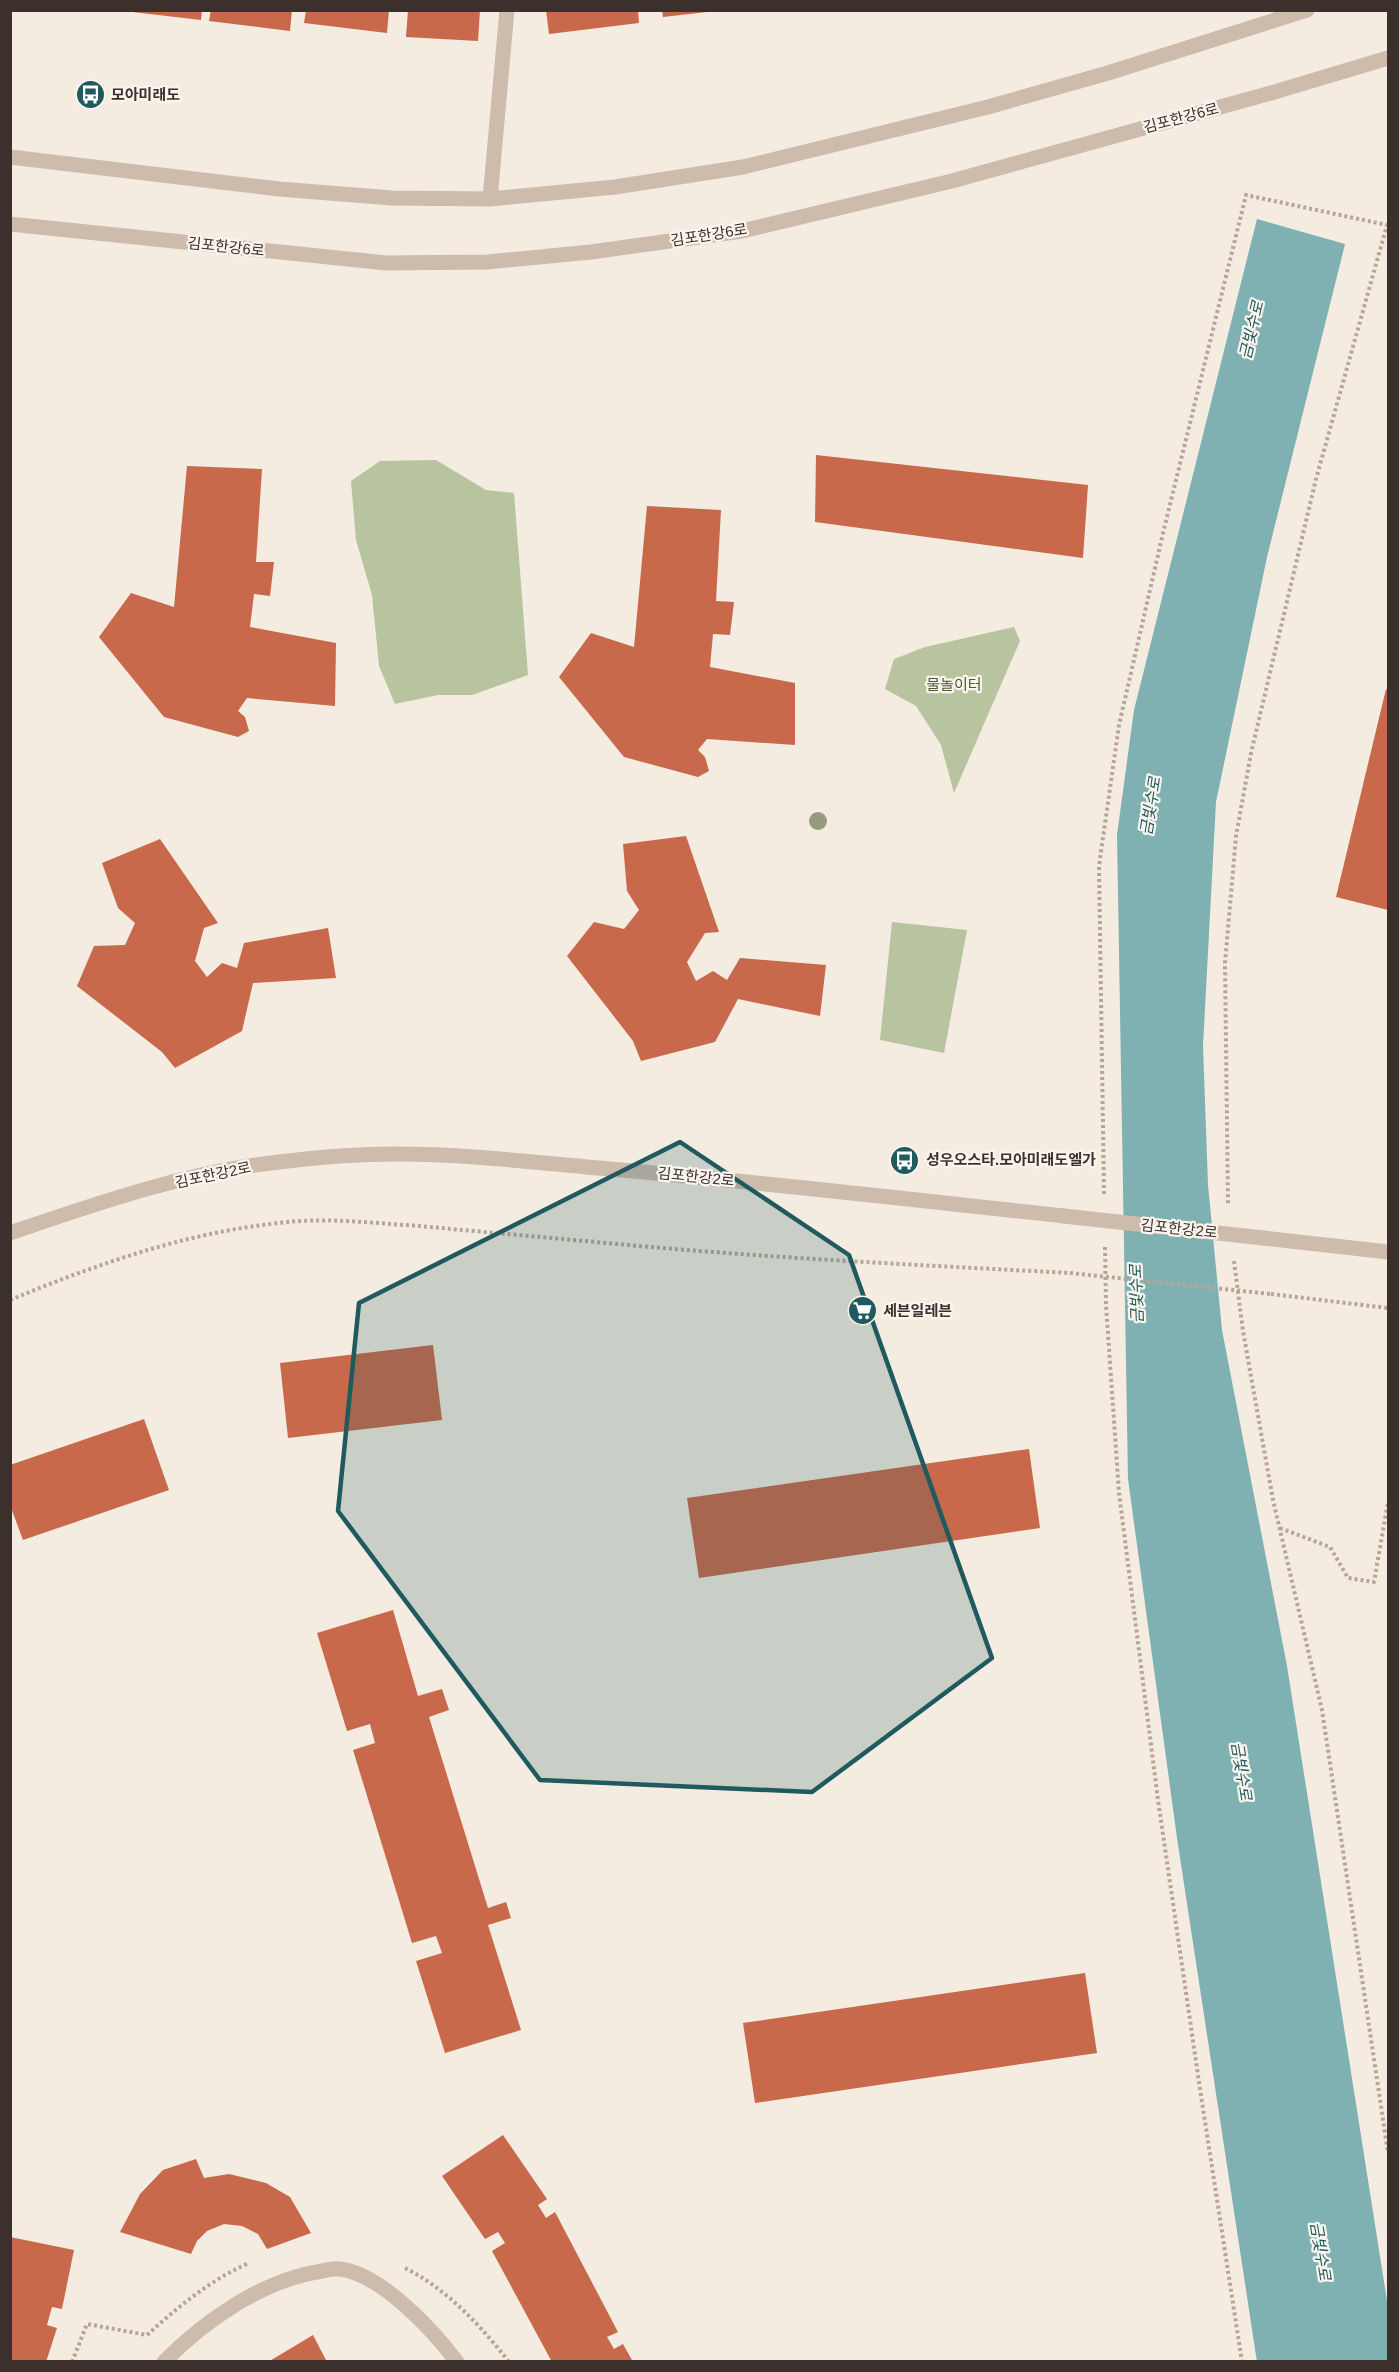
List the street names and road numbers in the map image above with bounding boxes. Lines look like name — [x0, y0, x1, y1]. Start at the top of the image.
street label: 김포한강6로 — [1141, 99, 1220, 136]
street label: 김포한강6로 — [669, 220, 748, 249]
street label: 김포한강6로 — [187, 234, 265, 259]
street label: 김포한강2로 — [173, 1158, 252, 1191]
street label: 김포한강2로 — [657, 1164, 735, 1189]
street label: 김포한강2로 — [1140, 1216, 1218, 1241]

